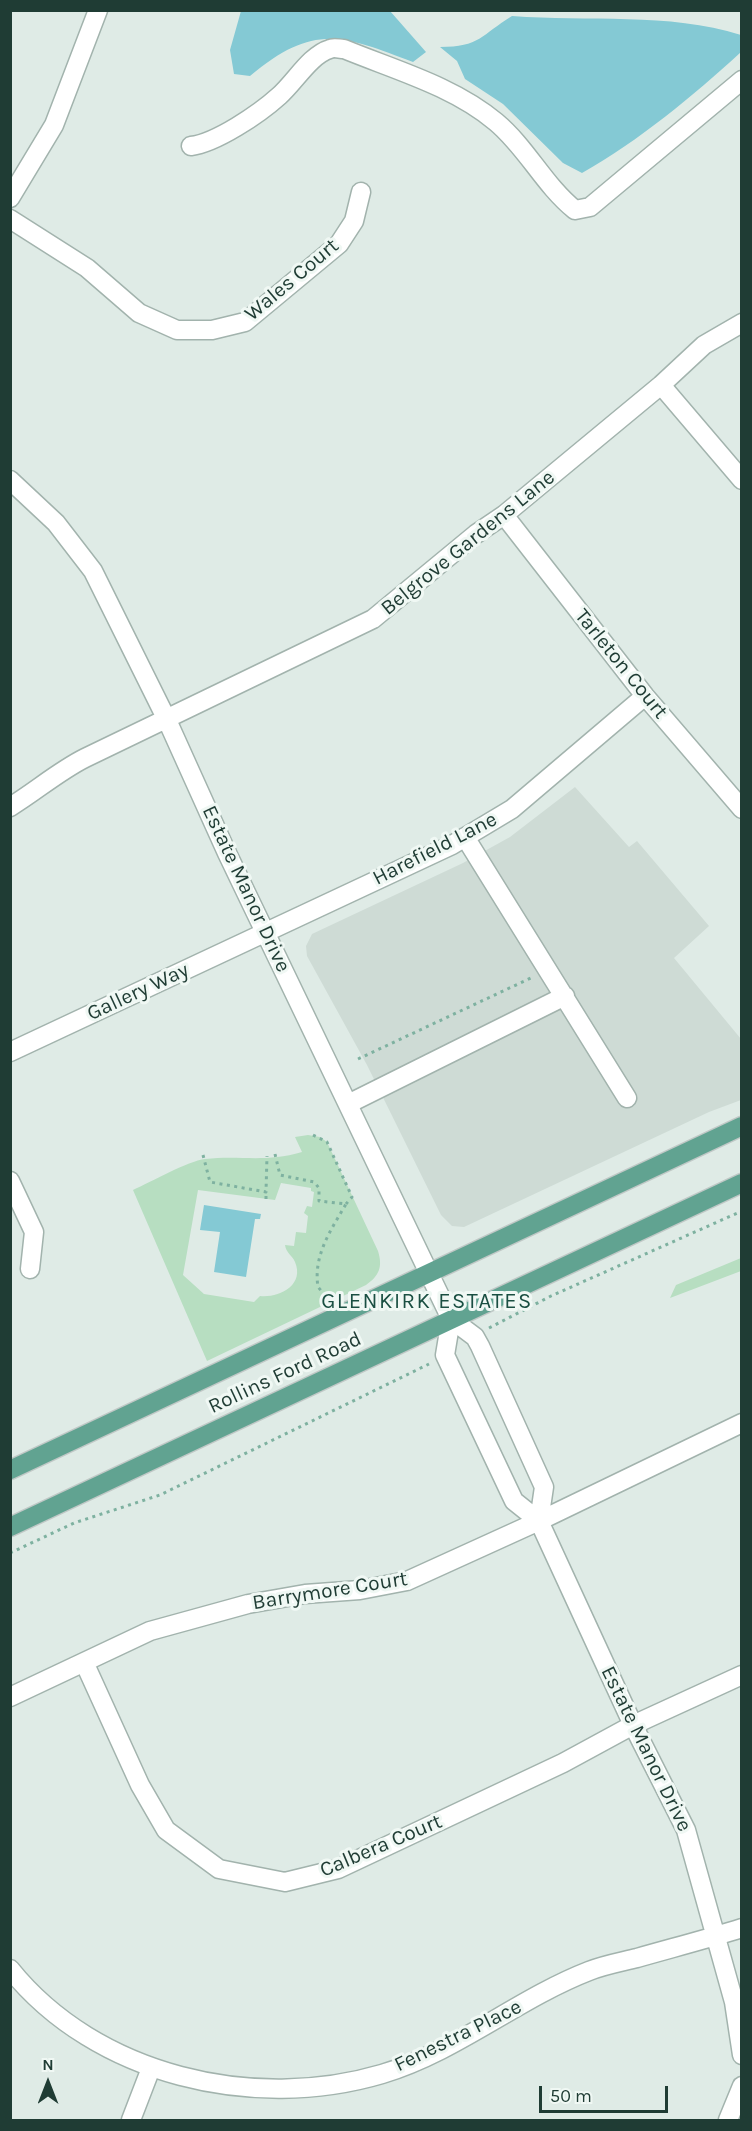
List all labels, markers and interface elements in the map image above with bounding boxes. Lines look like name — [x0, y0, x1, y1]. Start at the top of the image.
street label: Wales Court — [240, 233, 344, 327]
street label: Belgrove Gardens Lane — [376, 465, 560, 621]
street label: Tarleton Court — [569, 604, 673, 724]
street label: Estate Manor Drive — [196, 802, 296, 976]
street label: Harefield Lane — [369, 807, 501, 891]
street label: Gallery Way — [83, 957, 193, 1027]
district label: GLENKIRK ESTATES — [321, 1289, 533, 1315]
street label: Rollins Ford Road — [204, 1326, 366, 1420]
street label: Barrymore Court — [251, 1566, 409, 1616]
street label: Estate Manor Drive — [595, 1662, 697, 1836]
street label: Calbera Court — [316, 1809, 446, 1883]
street label: Fenestra Place — [390, 1994, 526, 2078]
north arrow — [18, 2053, 78, 2113]
text: N — [42, 2055, 54, 2074]
scale bar — [542, 2074, 671, 2112]
text: 50 m — [550, 2085, 592, 2107]

